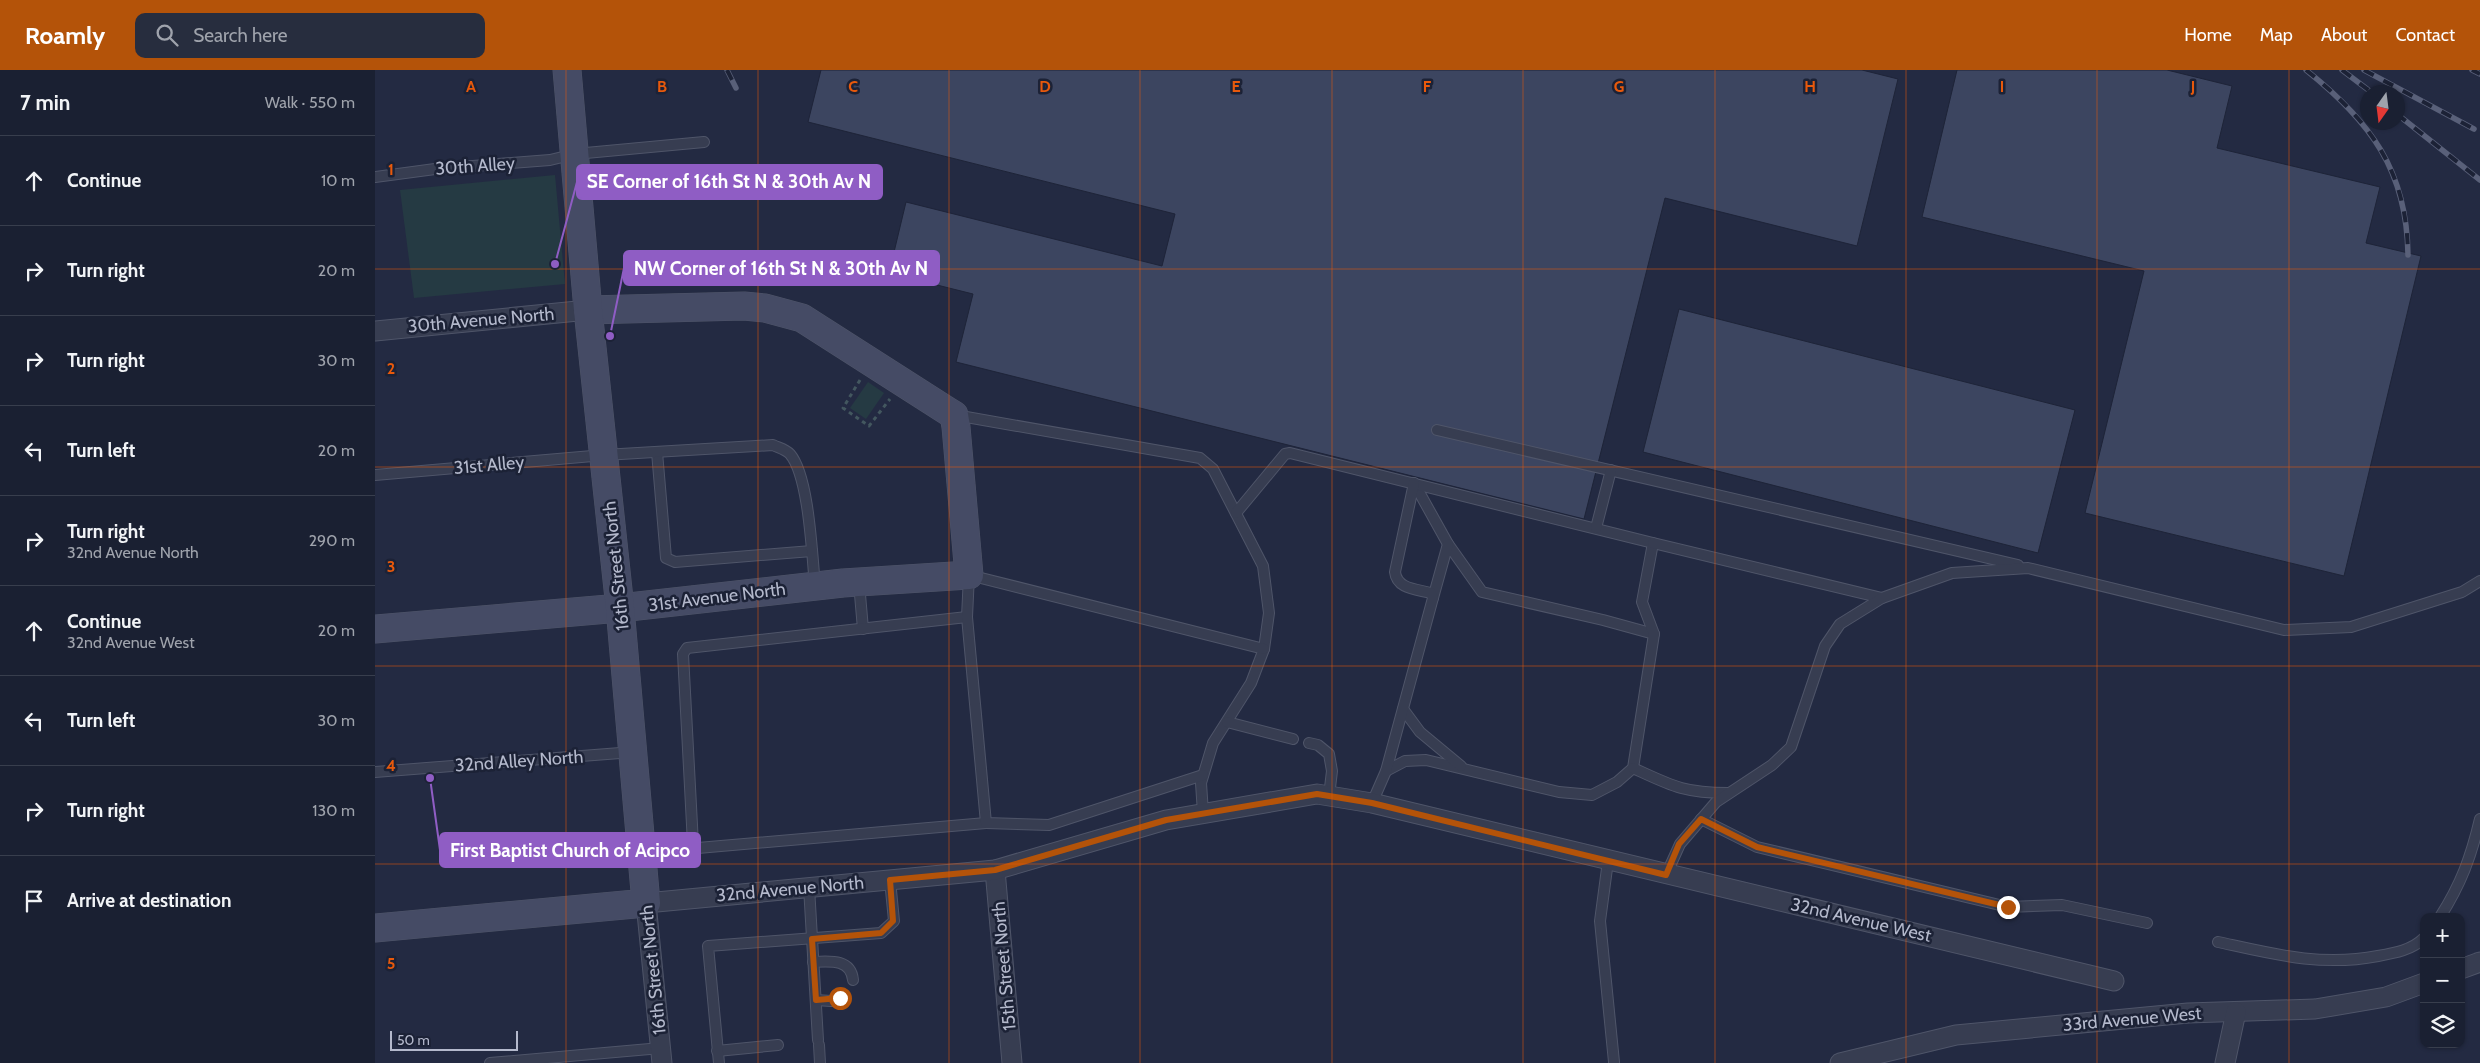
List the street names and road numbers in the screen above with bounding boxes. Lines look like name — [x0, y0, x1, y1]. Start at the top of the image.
street label: 30th Alley — [434, 152, 516, 180]
street label: 30th Avenue North — [407, 303, 555, 337]
street label: 31st Alley — [453, 451, 525, 479]
street label: 16th Street North — [598, 500, 634, 632]
street label: 31st Avenue North — [647, 578, 787, 616]
street label: 32nd Alley North — [454, 746, 584, 776]
street label: 32nd Avenue North — [715, 872, 865, 906]
street label: 32nd Avenue West — [1789, 893, 1933, 947]
street label: 15th Street North — [987, 900, 1021, 1032]
street label: 16th Street North — [635, 904, 671, 1036]
street label: 33rd Avenue West — [2062, 1002, 2202, 1036]

